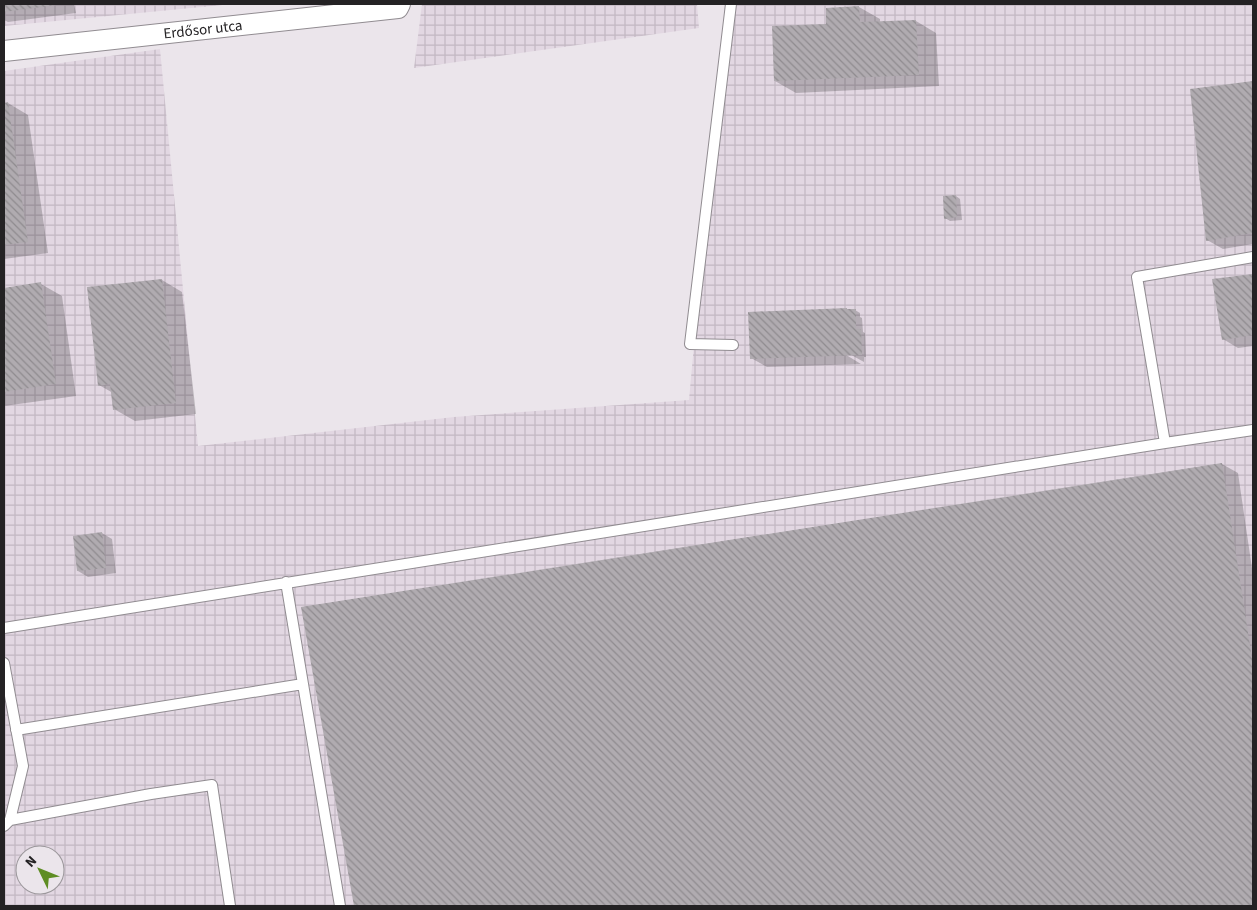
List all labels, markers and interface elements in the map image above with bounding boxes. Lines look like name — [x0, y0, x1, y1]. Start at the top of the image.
street label: Erdősor utca — [162, 15, 243, 44]
north arrow — [15, 845, 65, 895]
text: N — [21, 852, 42, 872]

